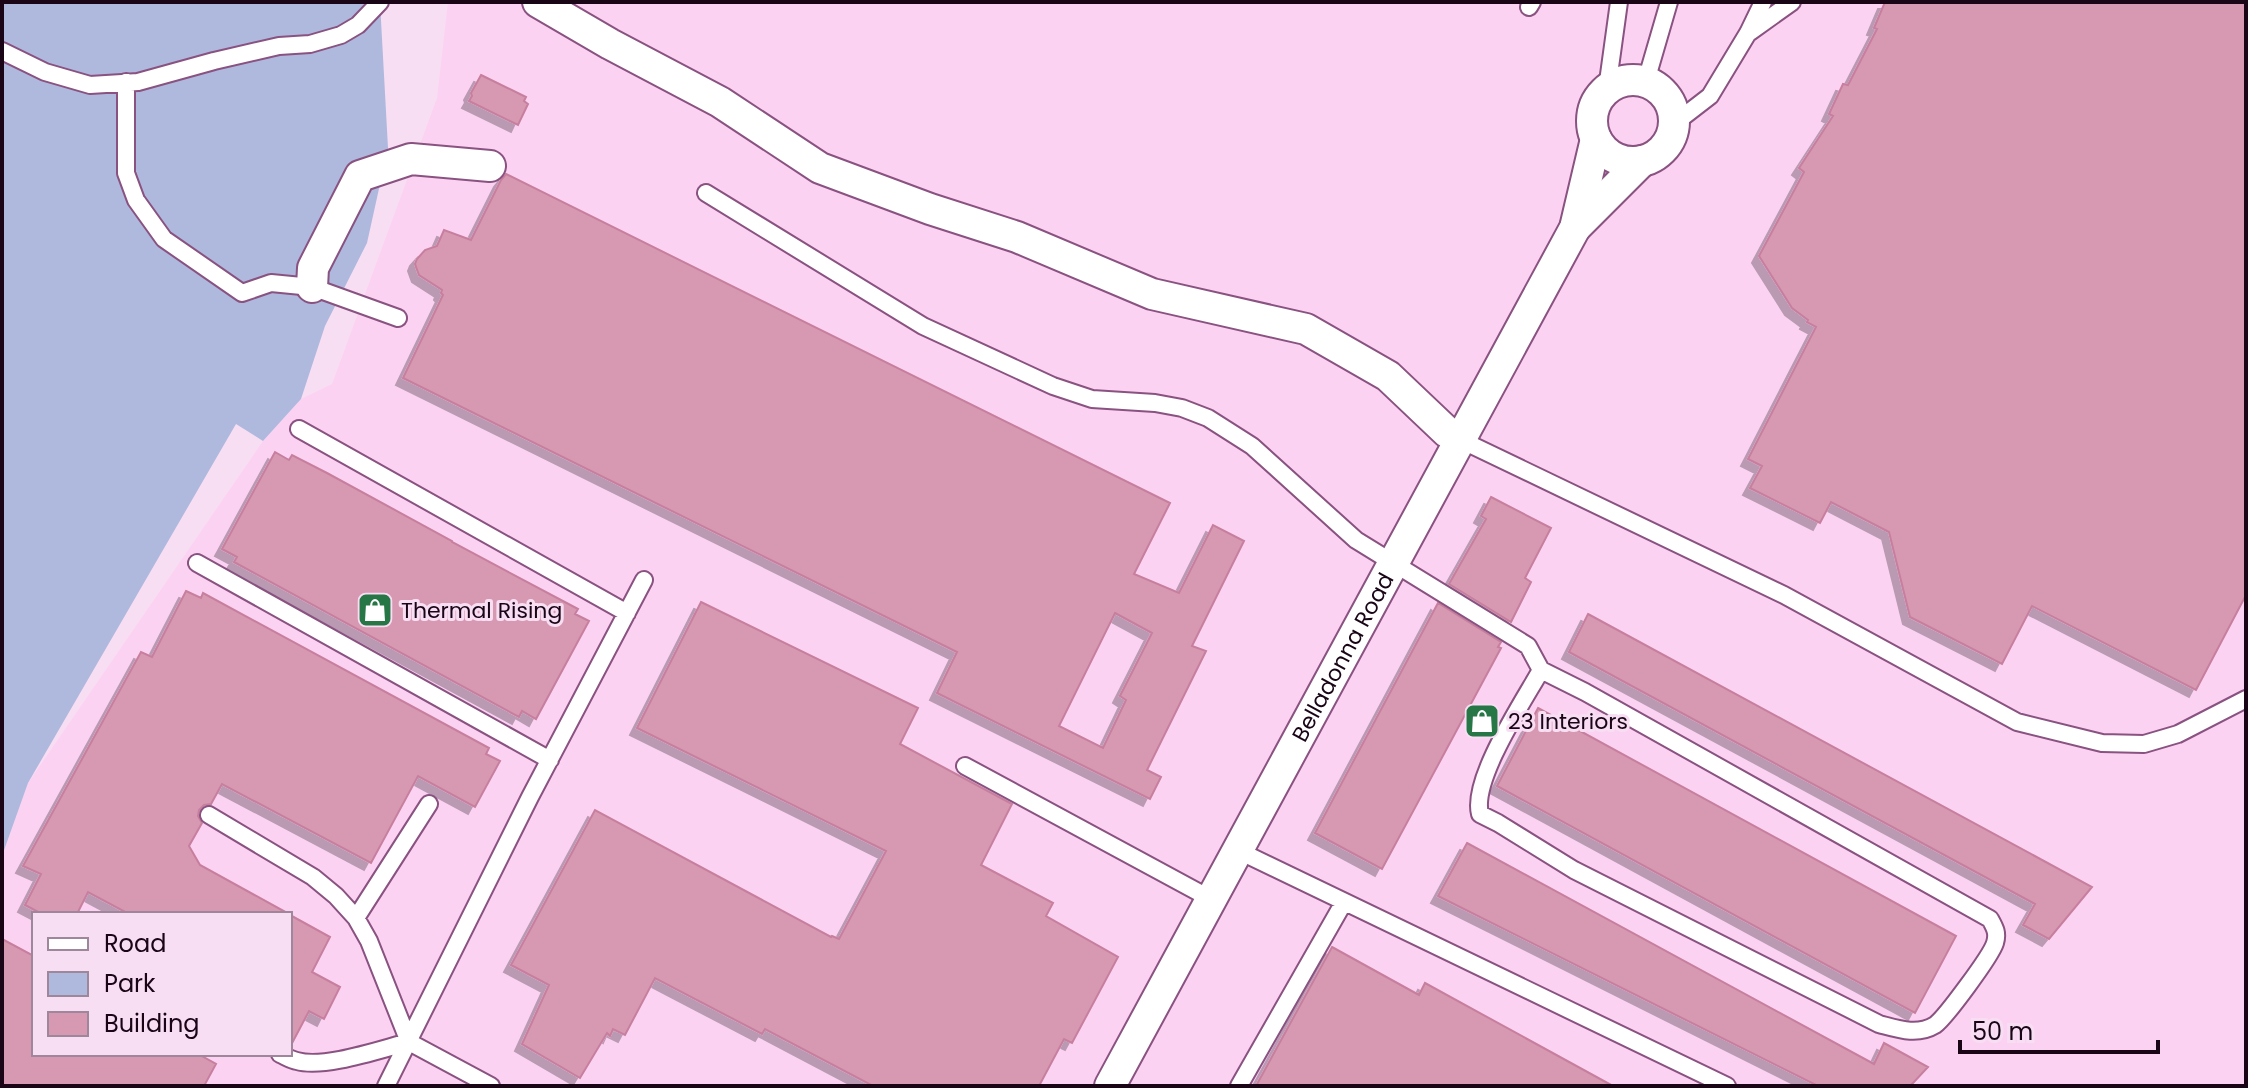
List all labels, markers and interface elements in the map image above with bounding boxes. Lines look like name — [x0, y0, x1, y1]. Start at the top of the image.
street label: Belladonna Road — [1284, 567, 1401, 747]
shop icon: Thermal Rising — [356, 591, 394, 629]
place label: Thermal Rising — [401, 595, 562, 626]
shop icon: 23 Interiors — [1463, 702, 1501, 740]
place label: 23 Interiors — [1508, 706, 1628, 737]
legend — [32, 912, 292, 1056]
text: Road — [104, 927, 166, 960]
text: Park — [104, 967, 156, 1000]
scale bar — [1960, 1004, 2158, 1054]
text: Building — [104, 1007, 200, 1040]
text: 50 m — [1972, 1015, 2033, 1048]

